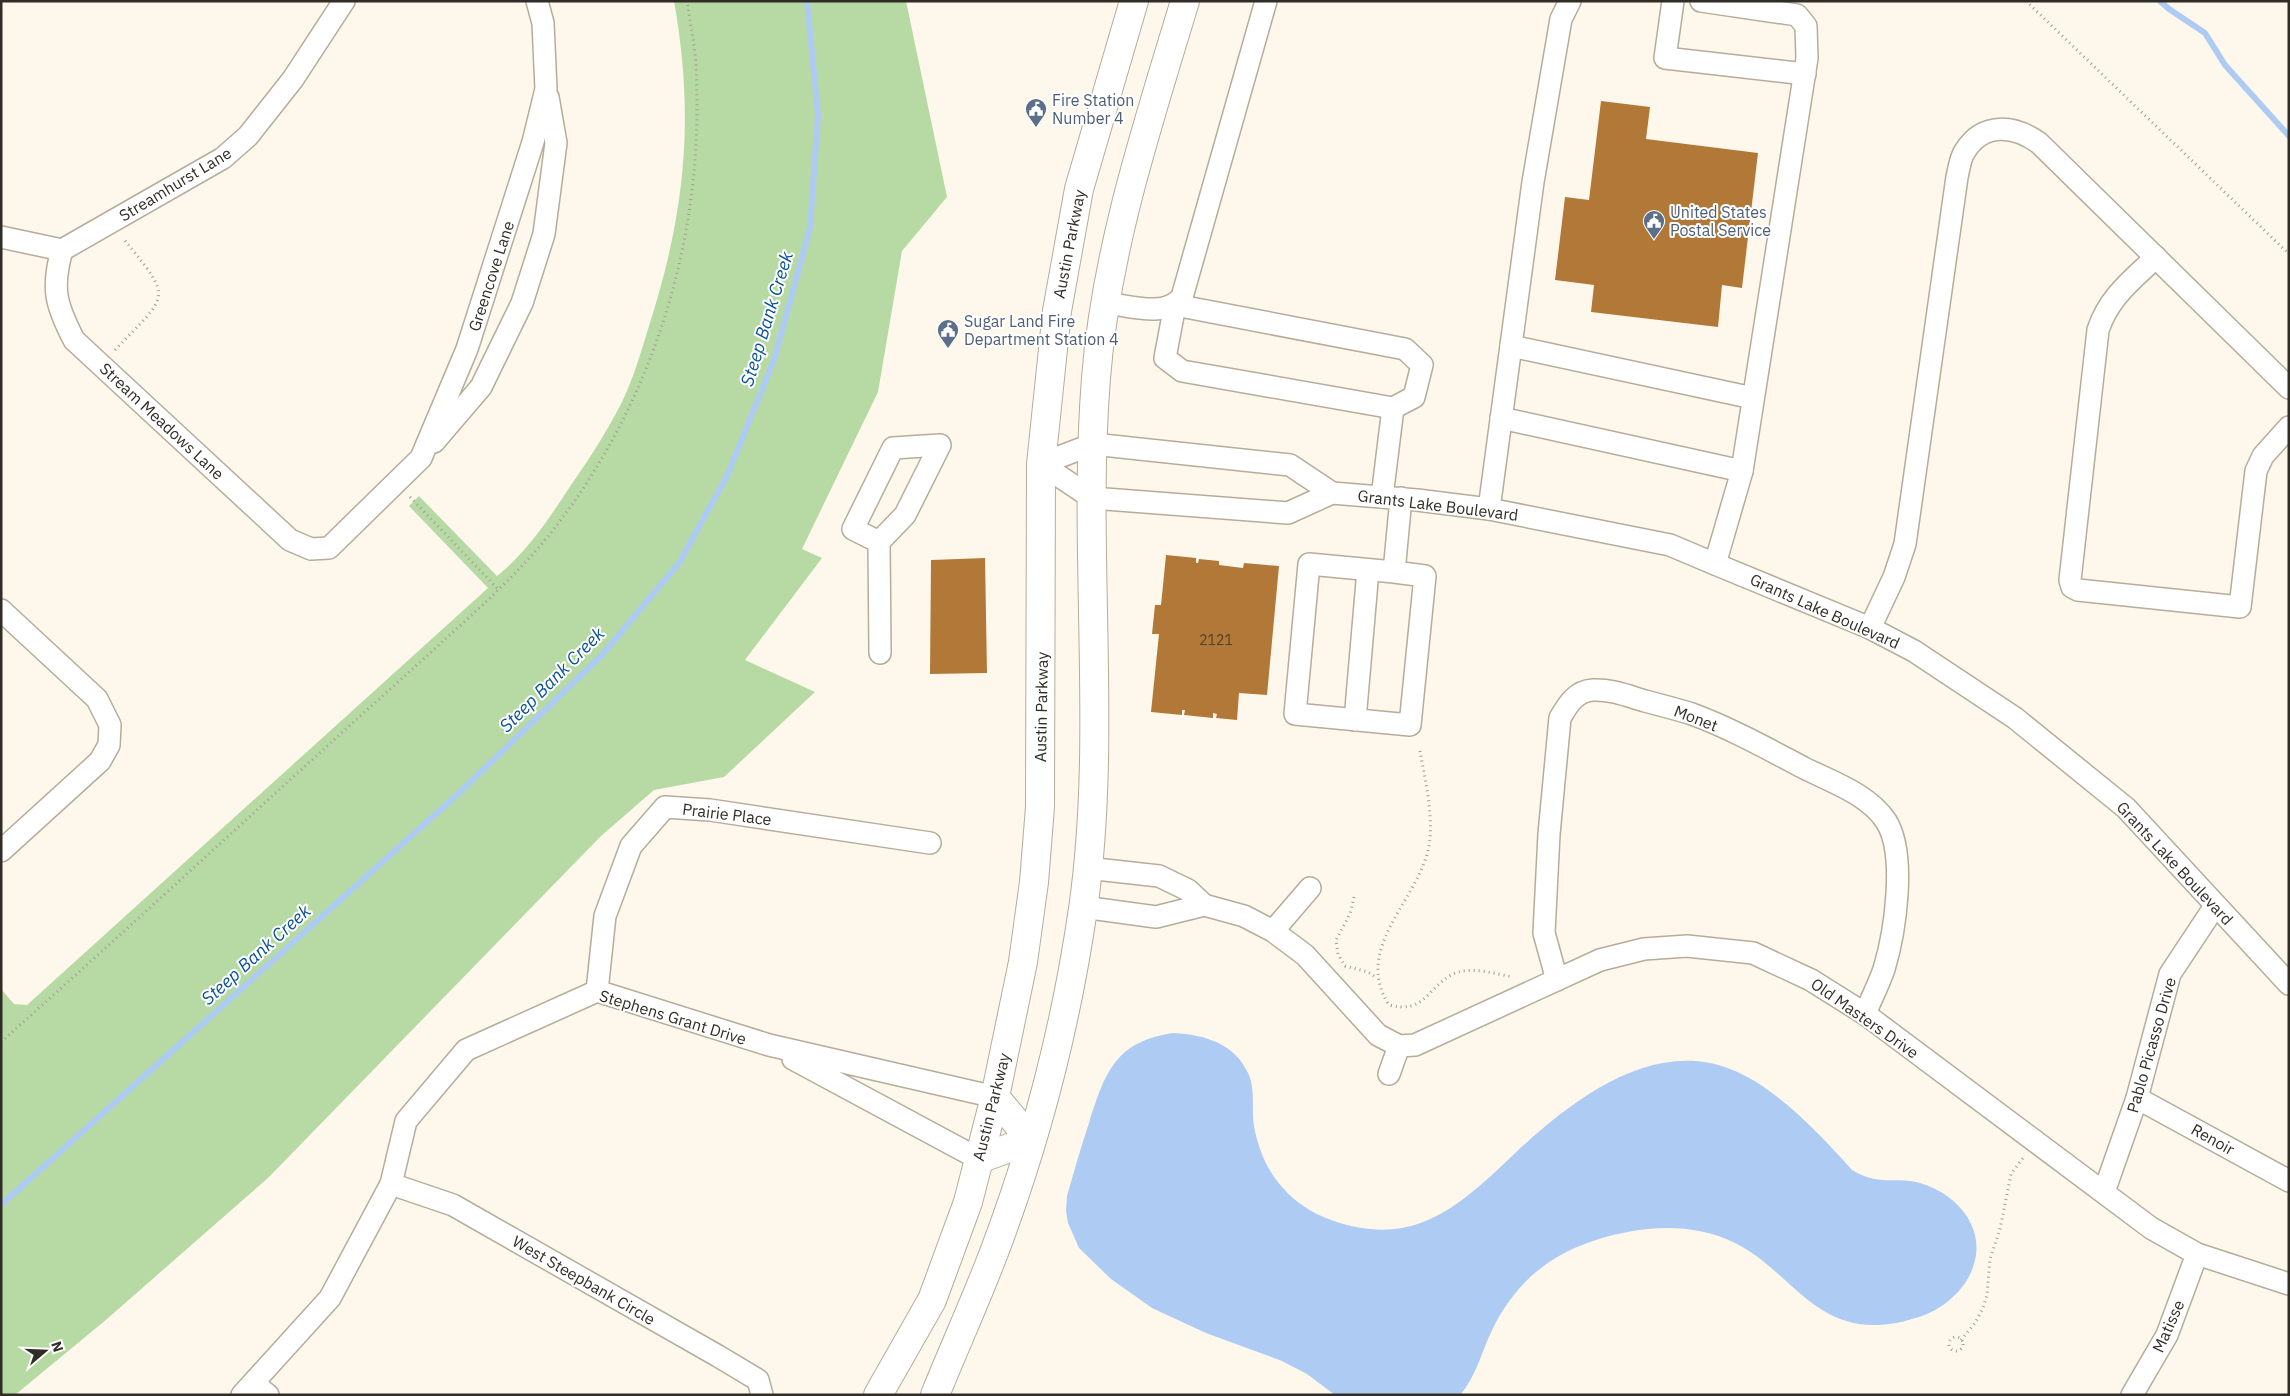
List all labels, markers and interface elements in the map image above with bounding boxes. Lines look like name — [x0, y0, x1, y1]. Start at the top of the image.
place label: Fire Station Number 4 — [1052, 90, 1134, 128]
public building icon: Fire Station Number 4 — [1024, 97, 1048, 128]
street label: Streamhurst Lane — [115, 142, 235, 225]
street label: Austin Parkway — [1049, 188, 1089, 300]
place label: United States Postal Service — [1670, 202, 1771, 240]
public building icon: United States Postal Service — [1642, 209, 1666, 240]
street label: Greencove Lane — [464, 218, 518, 334]
water label: Steep Bank Creek — [735, 248, 798, 389]
place label: Sugar Land Fire Department Station 4 — [964, 311, 1119, 349]
public building icon: Sugar Land Fire Department Station 4 — [936, 318, 960, 349]
street label: Stream Meadows Lane — [96, 358, 228, 484]
street label: Grants Lake Boulevard — [1356, 485, 1520, 525]
street label: Grants Lake Boulevard — [1747, 569, 1903, 653]
water label: Steep Bank Creek — [494, 622, 610, 737]
house number: 2121 — [1199, 631, 1233, 649]
street label: Austin Parkway — [1030, 652, 1052, 762]
street label: Monet — [1671, 701, 1721, 735]
street label: Grants Lake Boulevard — [2112, 797, 2238, 929]
street label: Prairie Place — [681, 799, 773, 829]
water label: Steep Bank Creek — [196, 899, 316, 1010]
street label: Old Masters Drive — [1807, 973, 1923, 1063]
street label: Pablo Picasso Drive — [2122, 975, 2180, 1115]
street label: Stephens Grant Drive — [597, 985, 749, 1049]
street label: Austin Parkway — [968, 1051, 1014, 1163]
street label: Renoir — [2188, 1119, 2238, 1159]
street label: West Steepbank Circle — [509, 1231, 659, 1329]
street label: Matisse — [2148, 1296, 2188, 1355]
north arrow — [20, 1326, 70, 1376]
text: N — [47, 1339, 67, 1354]

